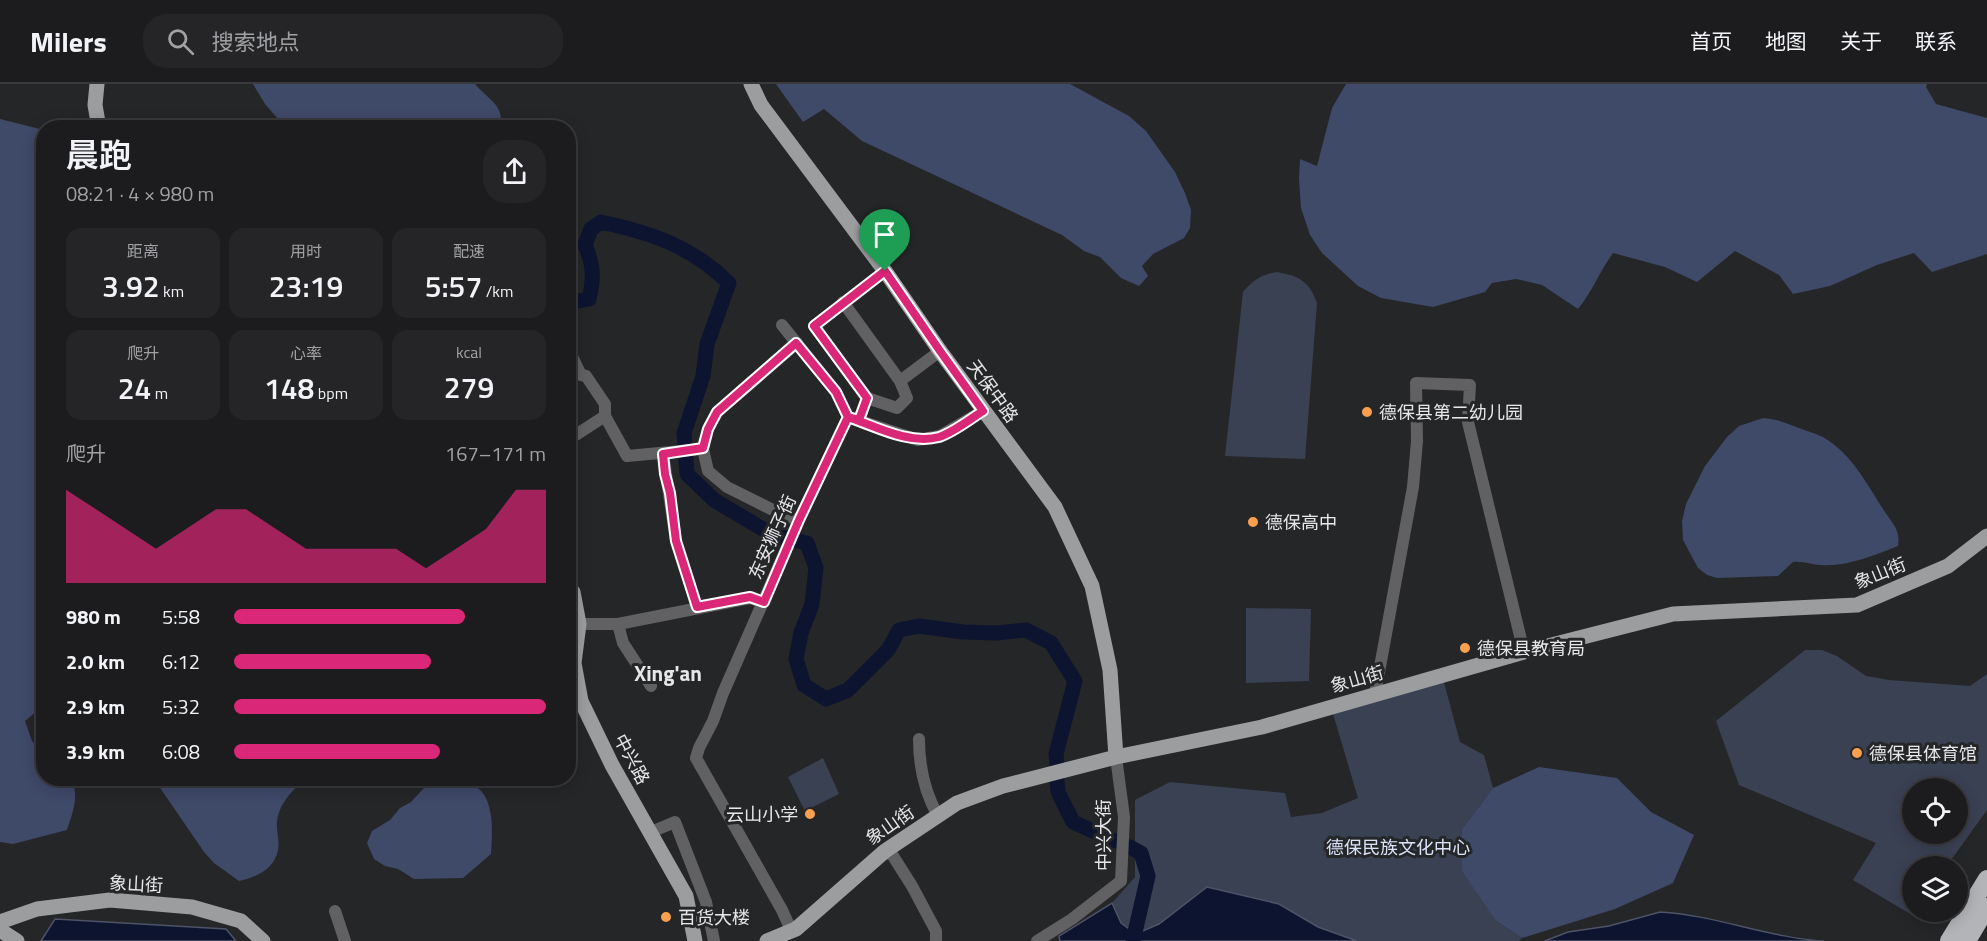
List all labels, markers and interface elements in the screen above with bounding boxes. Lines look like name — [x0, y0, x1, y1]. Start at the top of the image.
search box — [143, 14, 563, 68]
text: Milers — [30, 20, 107, 63]
icon: search — [164, 25, 197, 58]
text: 搜索地点 — [212, 25, 300, 59]
text: 首页 — [1690, 25, 1732, 57]
text: 地图 — [1765, 25, 1807, 57]
text: 关于 — [1840, 25, 1882, 57]
text: 联系 — [1915, 25, 1957, 57]
text: 晨跑 — [66, 130, 132, 180]
button: share — [483, 140, 546, 203]
text: 08:21 · 4 × 980 m — [66, 178, 214, 209]
pin — [859, 209, 910, 271]
icon: arrive — [868, 218, 901, 251]
text: 距离 — [127, 239, 159, 263]
text: 用时 — [290, 239, 322, 263]
text: 配速 — [453, 239, 485, 263]
text: 3.92 — [102, 263, 160, 309]
text: 23:19 — [269, 263, 343, 309]
text: 5:57 — [425, 263, 482, 309]
text: km — [160, 279, 184, 303]
text: /km — [482, 279, 513, 303]
text: kcal — [456, 340, 482, 364]
text: 爬升 — [127, 341, 159, 365]
text: 心率 — [290, 341, 322, 365]
street label: 天保中路 — [961, 354, 1025, 428]
text: 279 — [444, 364, 494, 410]
text: 24 — [118, 365, 151, 411]
text: 148 — [264, 365, 314, 411]
text: m — [151, 381, 168, 405]
text: bpm — [314, 381, 348, 405]
place label: 德保县第二幼儿园 — [1379, 399, 1523, 426]
marker: 德保县第二幼儿园 — [1360, 405, 1374, 419]
text: 爬升 — [66, 438, 106, 469]
text: 167–171 m — [445, 438, 546, 469]
street label: 东安狮子街 — [741, 490, 803, 584]
place label: 德保高中 — [1265, 509, 1337, 536]
marker: 德保高中 — [1246, 515, 1260, 529]
street label: 象山街 — [1850, 550, 1910, 596]
text: 980 m — [66, 601, 121, 632]
text: 5:58 — [162, 601, 200, 632]
place label: 德保县教育局 — [1477, 635, 1585, 662]
marker: 德保县教育局 — [1458, 641, 1472, 655]
text: 2.0 km — [66, 646, 125, 677]
text: 6:12 — [162, 646, 200, 677]
district label: Xing'an — [634, 657, 702, 689]
street label: 象山街 — [1327, 659, 1387, 699]
text: 2.9 km — [66, 691, 125, 722]
text: 5:32 — [162, 691, 200, 722]
street label: 中兴路 — [607, 729, 657, 789]
text: 3.9 km — [66, 736, 125, 767]
text: 6:08 — [162, 736, 200, 767]
place label: 德保县体育馆 — [1869, 740, 1977, 767]
marker: 德保县体育馆 — [1850, 746, 1864, 760]
map controls — [1902, 778, 1968, 922]
button: locate — [1902, 778, 1968, 844]
street label: 象山街 — [860, 798, 920, 852]
street label: 中兴大街 — [1090, 799, 1117, 871]
place label: 云山小学 — [726, 801, 798, 828]
marker: 云山小学 — [803, 807, 817, 821]
park label: 德保民族文化中心 — [1326, 834, 1470, 861]
button: layers — [1902, 856, 1968, 922]
street label: 象山街 — [108, 869, 164, 899]
place label: 百货大楼 — [678, 904, 750, 931]
marker: 百货大楼 — [659, 910, 673, 924]

